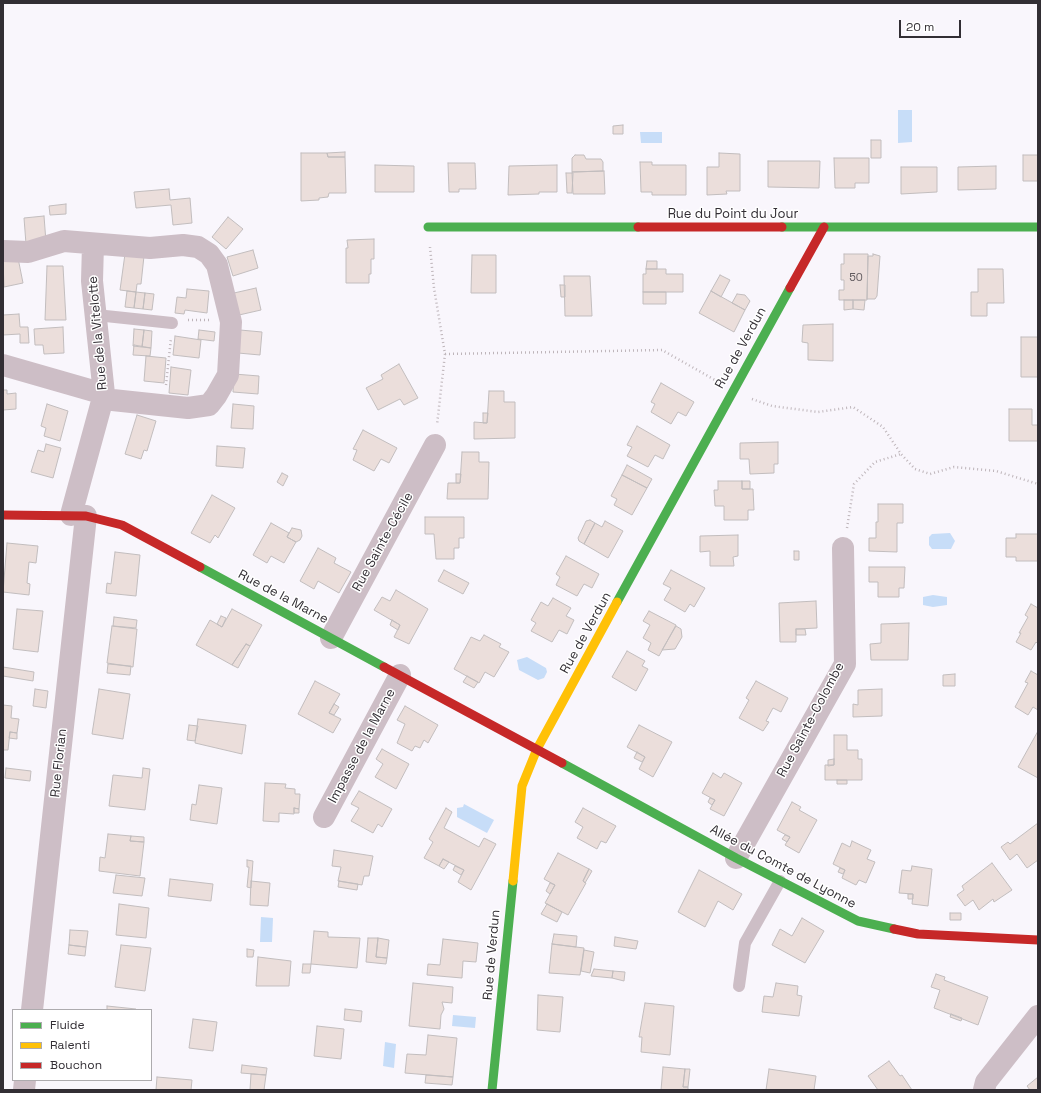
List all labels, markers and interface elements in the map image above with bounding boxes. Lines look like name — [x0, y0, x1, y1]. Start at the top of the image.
scale bar — [901, 12, 963, 38]
text: 20 m — [906, 19, 934, 35]
street label: Rue du Point du Jour — [668, 206, 798, 222]
house number: 50 — [849, 271, 863, 285]
street label: Rue de la Vitelotte — [85, 275, 111, 391]
street label: Rue de Verdun — [712, 304, 770, 392]
street label: Rue Sainte-Cécile — [349, 490, 417, 594]
street label: Rue de la Marne — [235, 567, 331, 627]
street label: Rue de Verdun — [557, 589, 615, 677]
street label: Rue Sainte-Colombe — [774, 660, 848, 780]
street label: Impasse de la Marne — [325, 686, 399, 806]
street label: Rue Florian — [48, 728, 70, 798]
street label: Allée du Comte de Lyonne — [707, 822, 859, 912]
street label: Rue de Verdun — [480, 909, 504, 1001]
legend — [12, 1009, 152, 1081]
text: Fluide — [50, 1017, 85, 1033]
text: Ralenti — [50, 1037, 90, 1053]
text: Bouchon — [50, 1057, 102, 1073]

